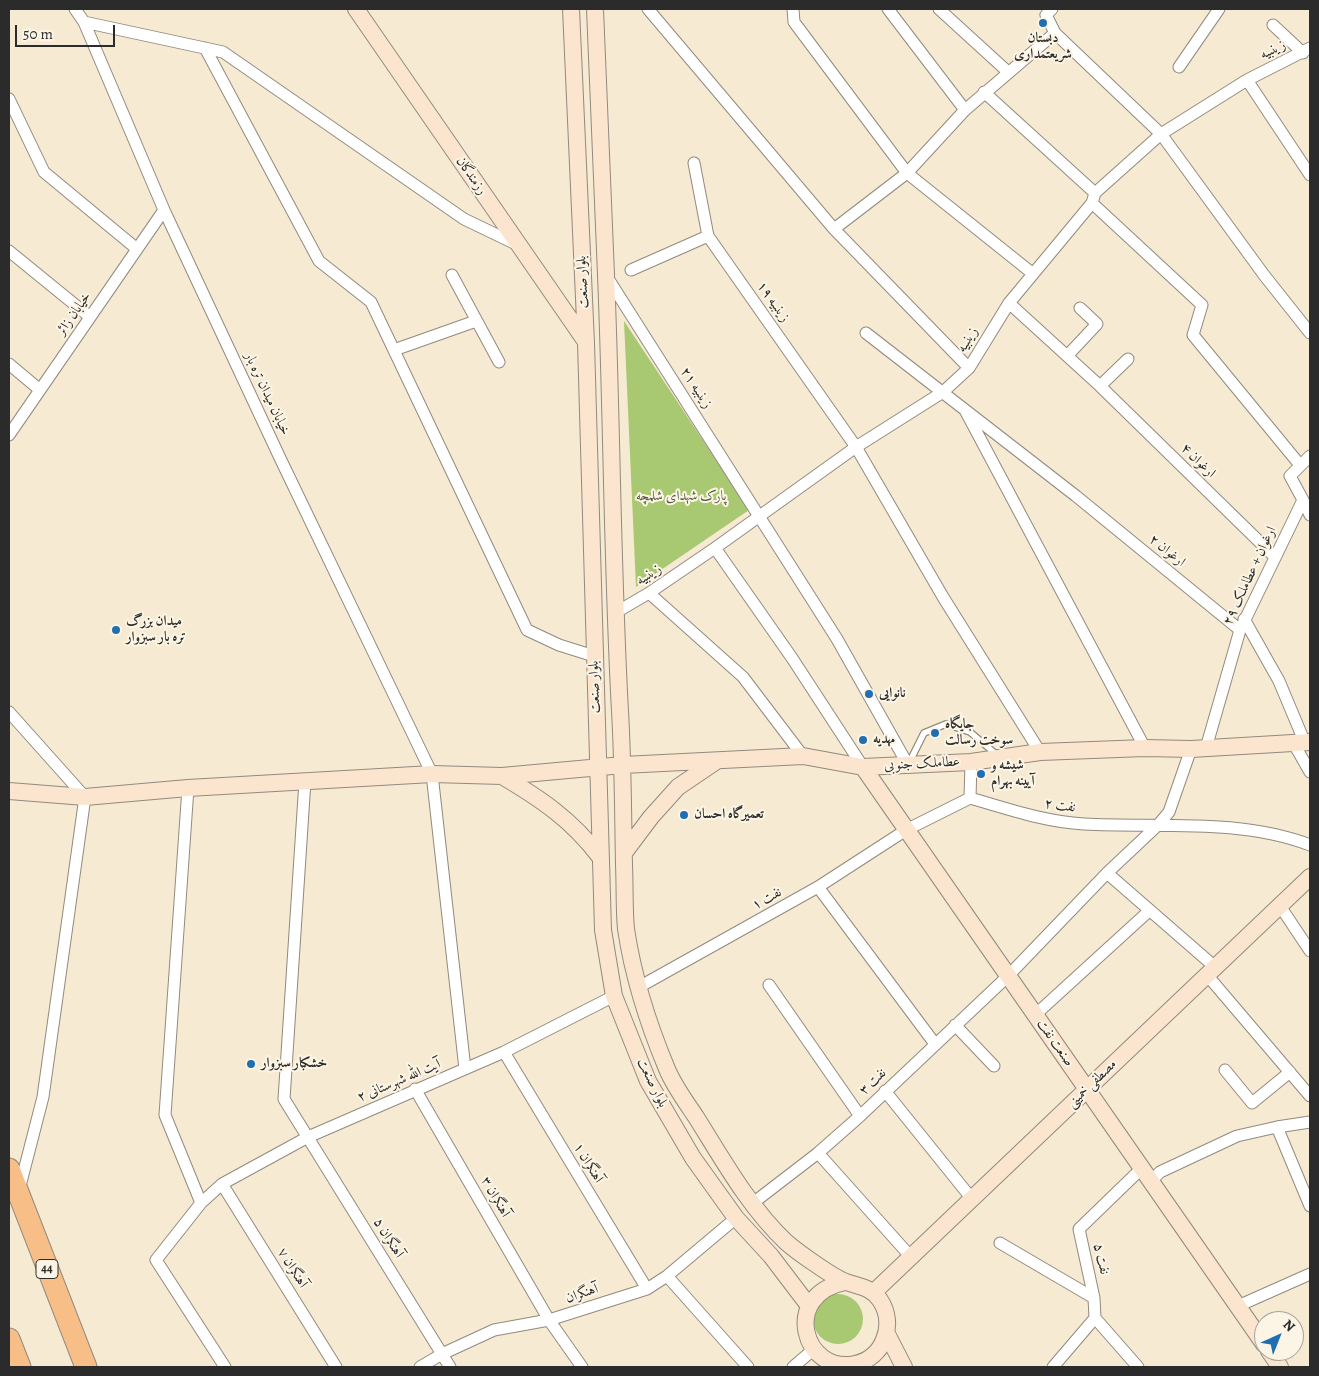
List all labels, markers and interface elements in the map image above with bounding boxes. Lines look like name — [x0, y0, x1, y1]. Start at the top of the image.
scale bar — [18, 15, 118, 47]
marker: دبستان شریعتمداری — [1037, 17, 1049, 29]
text: 50 m — [23, 24, 53, 44]
place label: دبستان شریعتمداری — [1014, 31, 1072, 64]
street label: زینبیه — [1257, 37, 1289, 63]
street label: رزمندگان — [452, 154, 490, 198]
street label: بلوار صنعت — [573, 255, 593, 309]
street label: زینبیه ۱۹ — [753, 278, 793, 326]
street label: خیابان زائر — [53, 289, 95, 339]
street label: زینبیه — [954, 324, 982, 356]
street label: خیابان میدان تره بار — [240, 350, 294, 438]
street label: زینبیه ۲۱ — [676, 364, 716, 412]
street label: ارغوان ۴ — [1177, 440, 1219, 482]
park label: پارک شهدای شلمچه — [636, 489, 726, 505]
street label: ارغوان + عطاملک ۲۹ — [1220, 524, 1280, 628]
street label: ارغوان ۲ — [1145, 531, 1189, 571]
street label: زینبیه — [633, 561, 665, 589]
place label: میدان بزرگ تره بار سبزوار — [126, 614, 186, 646]
marker: میدان بزرگ تره بار سبزوار — [110, 624, 122, 636]
street label: بلوار صنعت — [586, 660, 604, 714]
place label: نانوایی — [879, 686, 906, 702]
marker: نانوایی — [863, 688, 875, 700]
place label: جایگاه سوخت رسالت — [945, 717, 1013, 750]
marker: جایگاه سوخت رسالت — [929, 727, 941, 739]
place label: مهدیه — [873, 732, 895, 748]
marker: مهدیه — [857, 734, 869, 746]
street label: عطاملک جنوبی — [884, 754, 960, 774]
place label: شیشه و آیینه بهرام — [991, 758, 1035, 790]
marker: شیشه و آیینه بهرام — [975, 768, 987, 780]
street label: نفت ۲ — [1043, 796, 1077, 816]
place label: تعمیرگاه احسان — [694, 807, 764, 823]
marker: تعمیرگاه احسان — [678, 809, 690, 821]
street label: نفت ۱ — [749, 884, 785, 914]
street label: صنعت نفت — [1033, 1016, 1077, 1070]
place label: خشکبار سبزوار — [261, 1056, 327, 1072]
street label: آیت الله شهرستانی ۲ — [355, 1056, 443, 1106]
street label: بلوار صنعت — [633, 1056, 671, 1110]
street label: مصطفی خمینی — [1064, 1056, 1120, 1112]
marker: خشکبار سبزوار — [245, 1058, 257, 1070]
street label: نفت ۳ — [856, 1065, 890, 1099]
street label: آهنگران ۱ — [569, 1140, 607, 1186]
street label: آهنگران ۳ — [477, 1174, 513, 1220]
street label: آهنگران ۵ — [369, 1215, 407, 1261]
street label: نفت ۵ — [1089, 1242, 1113, 1276]
street label: آهنگران ۷ — [273, 1245, 311, 1291]
road number: 44 — [36, 1260, 58, 1278]
street label: آهنگران — [564, 1281, 600, 1307]
north arrow — [1254, 1311, 1304, 1361]
text: N — [1279, 1315, 1299, 1336]

